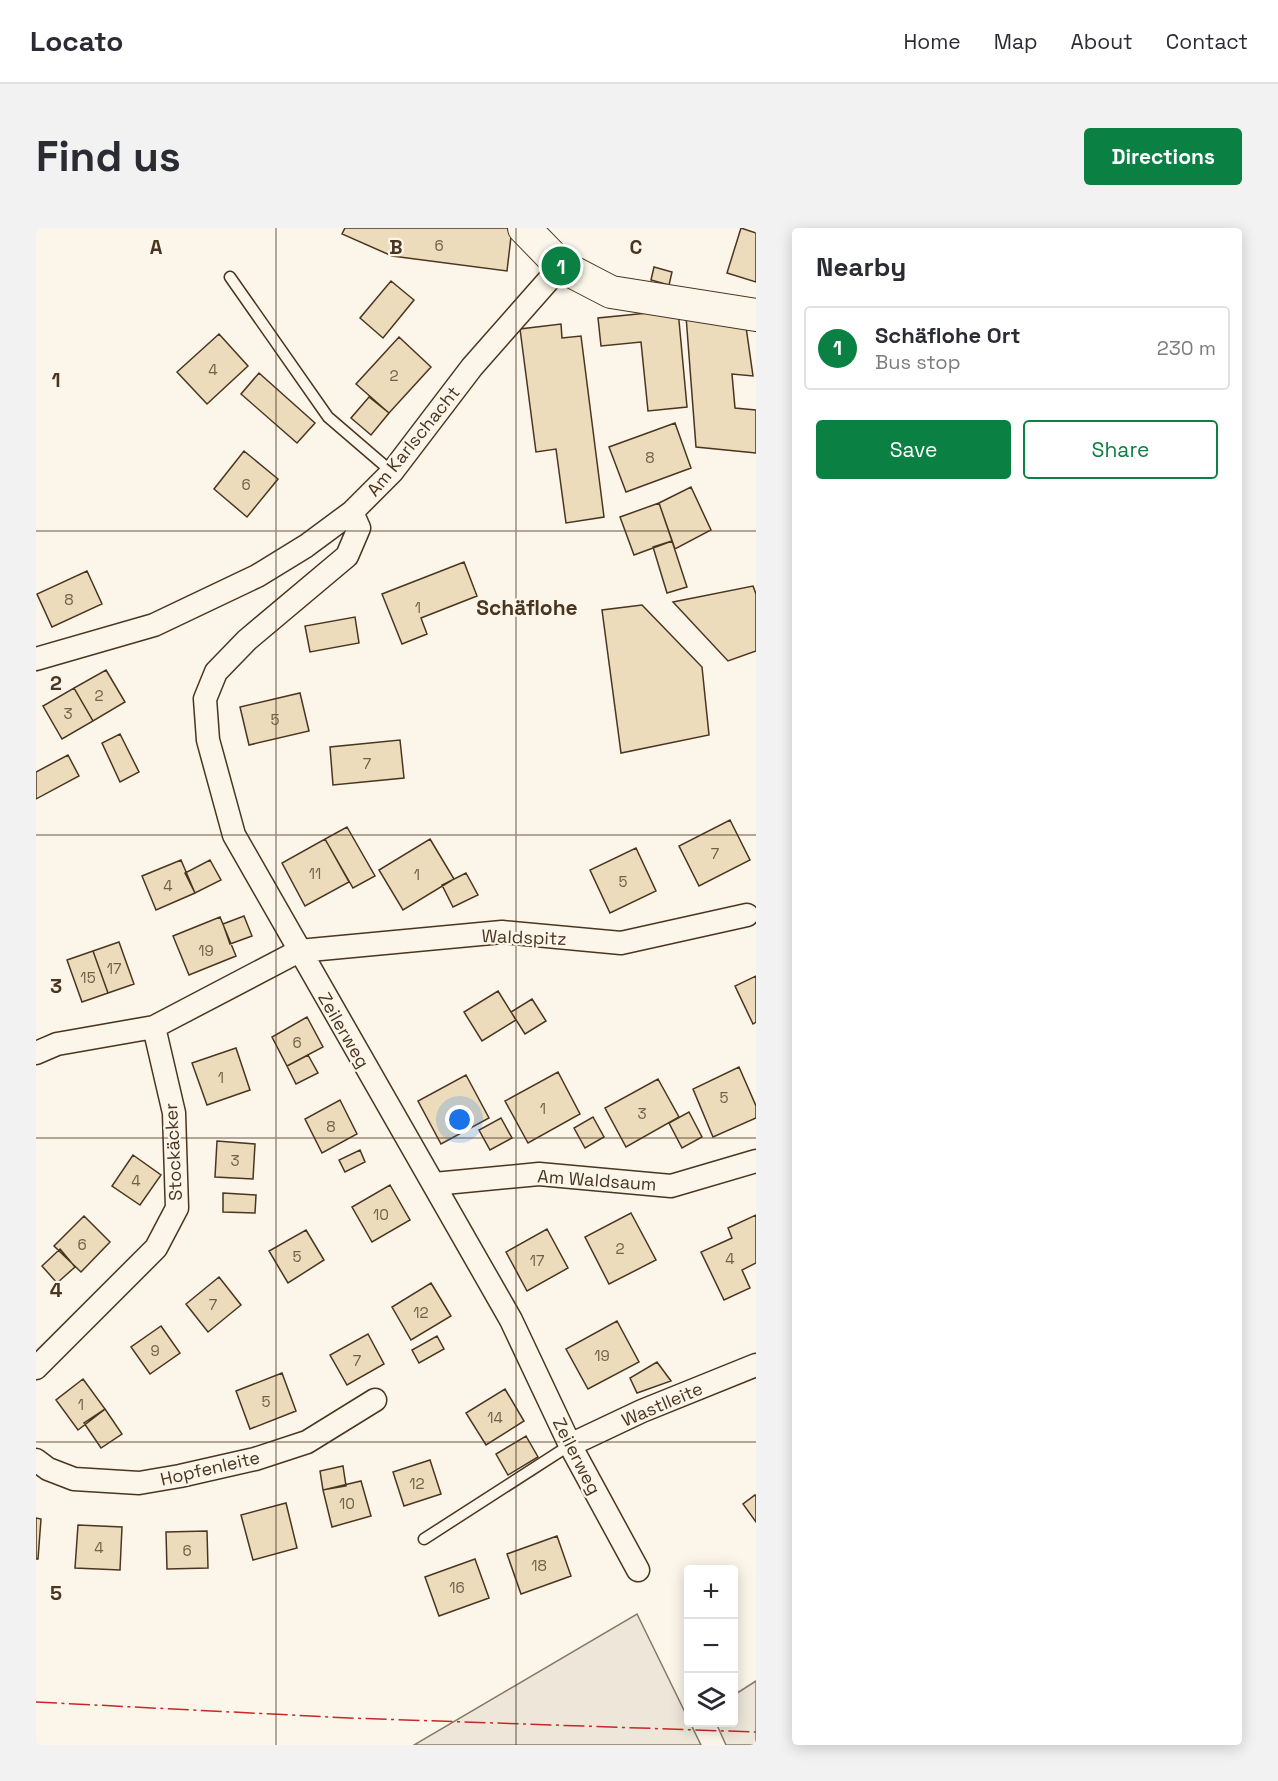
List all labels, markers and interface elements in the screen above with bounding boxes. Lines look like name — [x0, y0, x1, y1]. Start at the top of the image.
text: Locato — [30, 23, 123, 59]
text: Home — [903, 28, 961, 55]
text: Map — [994, 28, 1038, 55]
text: About — [1071, 28, 1133, 55]
text: Contact — [1166, 28, 1248, 55]
button: Directions — [1084, 128, 1242, 185]
text: Find us — [36, 130, 181, 183]
text: A — [150, 234, 163, 260]
text: B — [389, 234, 403, 260]
text: C — [630, 234, 643, 260]
house number: 6 — [434, 236, 444, 255]
pin: 1 — [542, 243, 580, 288]
text: Nearby — [816, 250, 906, 284]
text: Schäflohe Ort — [875, 321, 1020, 349]
text: 1 — [833, 335, 842, 361]
text: 230 m — [1157, 335, 1216, 361]
text: Bus stop — [875, 349, 961, 375]
house number: 4 — [208, 360, 218, 379]
house number: 2 — [389, 366, 399, 385]
text: 1 — [51, 367, 61, 393]
street label: Am Karlschacht — [362, 381, 464, 501]
button: Save — [816, 420, 1011, 479]
button: Share — [1023, 420, 1218, 479]
house number: 8 — [645, 448, 655, 467]
house number: 6 — [241, 475, 251, 494]
house number: 8 — [64, 590, 74, 609]
district label: Schäflohe — [476, 594, 578, 621]
house number: 1 — [415, 598, 421, 617]
text: 2 — [50, 670, 62, 696]
house number: 2 — [94, 686, 104, 705]
house number: 3 — [63, 704, 73, 723]
house number: 5 — [271, 710, 280, 729]
house number: 7 — [363, 754, 371, 773]
house number: 7 — [711, 844, 719, 863]
house number: 11 — [309, 864, 321, 883]
house number: 1 — [414, 865, 420, 884]
house number: 5 — [619, 872, 628, 891]
house number: 4 — [163, 876, 173, 895]
street label: Waldspitz — [481, 924, 567, 950]
house number: 19 — [198, 941, 214, 960]
house number: 17 — [107, 959, 121, 978]
house number: 15 — [80, 968, 96, 987]
text: 3 — [50, 973, 62, 999]
street label: Zeilerweg — [313, 988, 375, 1072]
house number: 6 — [292, 1033, 302, 1052]
house number: 1 — [218, 1068, 224, 1087]
house number: 5 — [720, 1088, 729, 1107]
house number: 1 — [540, 1099, 546, 1118]
street label: Stockäcker — [159, 1102, 187, 1201]
house number: 3 — [637, 1104, 647, 1123]
your location — [445, 1105, 474, 1134]
house number: 8 — [326, 1117, 336, 1136]
house number: 3 — [230, 1151, 240, 1170]
street label: Am Waldsaum — [537, 1164, 657, 1196]
house number: 4 — [131, 1171, 141, 1190]
house number: 10 — [373, 1205, 389, 1224]
house number: 6 — [77, 1235, 87, 1254]
house number: 2 — [615, 1239, 625, 1258]
house number: 5 — [293, 1247, 302, 1266]
house number: 4 — [725, 1249, 735, 1268]
house number: 17 — [530, 1251, 544, 1270]
text: 4 — [50, 1277, 63, 1303]
house number: 7 — [209, 1295, 217, 1314]
house number: 12 — [413, 1303, 429, 1322]
house number: 9 — [150, 1341, 160, 1360]
house number: 19 — [594, 1346, 610, 1365]
house number: 7 — [353, 1351, 361, 1370]
street label: Wastlleite — [618, 1377, 706, 1431]
house number: 5 — [262, 1392, 271, 1411]
house number: 1 — [78, 1395, 84, 1414]
house number: 14 — [487, 1408, 503, 1427]
street label: Zeilerweg — [548, 1414, 606, 1498]
street label: Hopfenleite — [158, 1445, 262, 1491]
house number: 12 — [409, 1474, 425, 1493]
house number: 10 — [339, 1494, 355, 1513]
house number: 4 — [94, 1538, 104, 1557]
house number: 6 — [182, 1541, 192, 1560]
house number: 18 — [531, 1556, 547, 1575]
map controls — [684, 1565, 738, 1727]
button: + — [684, 1565, 738, 1619]
house number: 16 — [449, 1578, 465, 1597]
text: 5 — [50, 1580, 62, 1606]
button: − — [684, 1619, 738, 1673]
button: layers — [684, 1673, 738, 1727]

